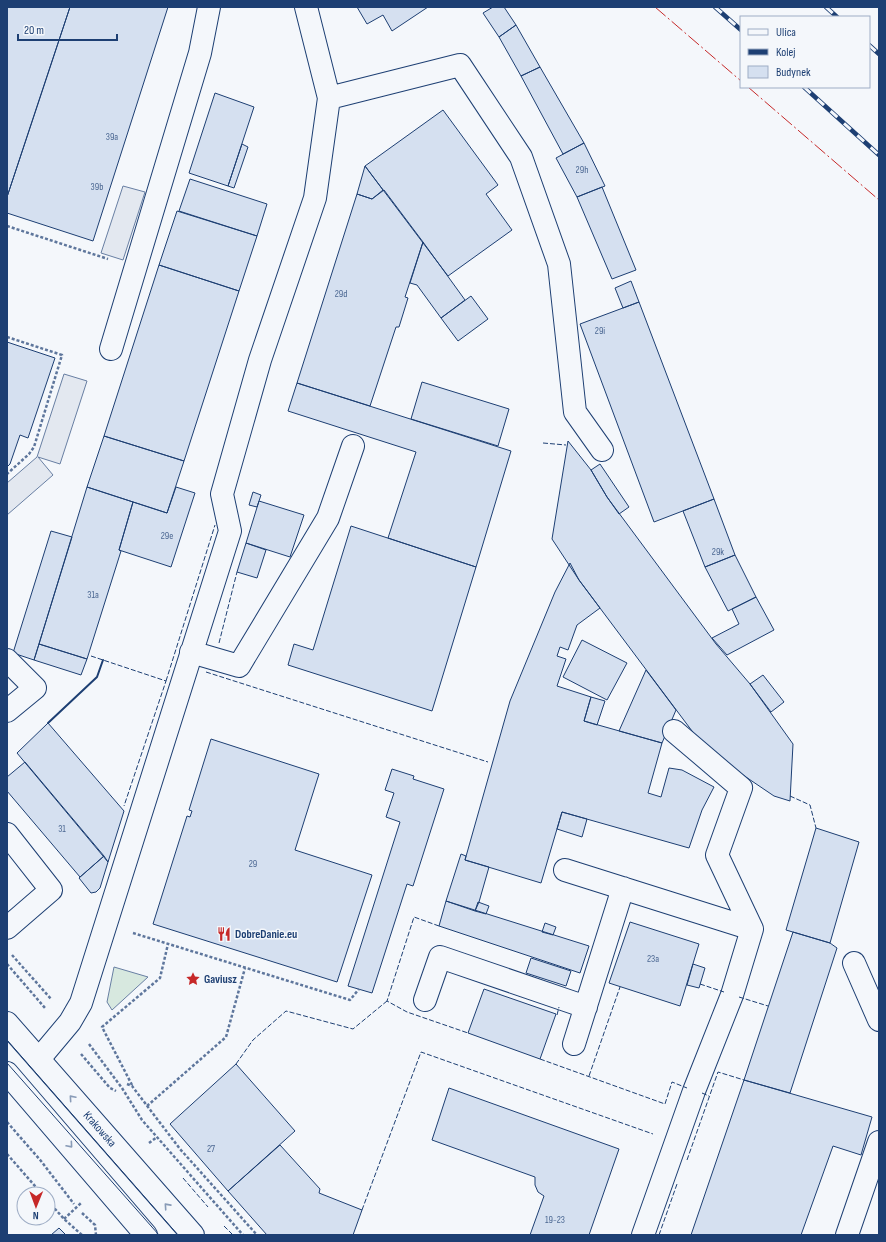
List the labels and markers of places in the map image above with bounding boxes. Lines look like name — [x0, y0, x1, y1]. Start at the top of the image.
restaurant icon: DobreDanie.eu — [216, 926, 232, 942]
place label: DobreDanie.eu — [235, 927, 297, 942]
place icon: Gaviusz — [185, 971, 201, 987]
place label: Gaviusz — [204, 972, 237, 987]

